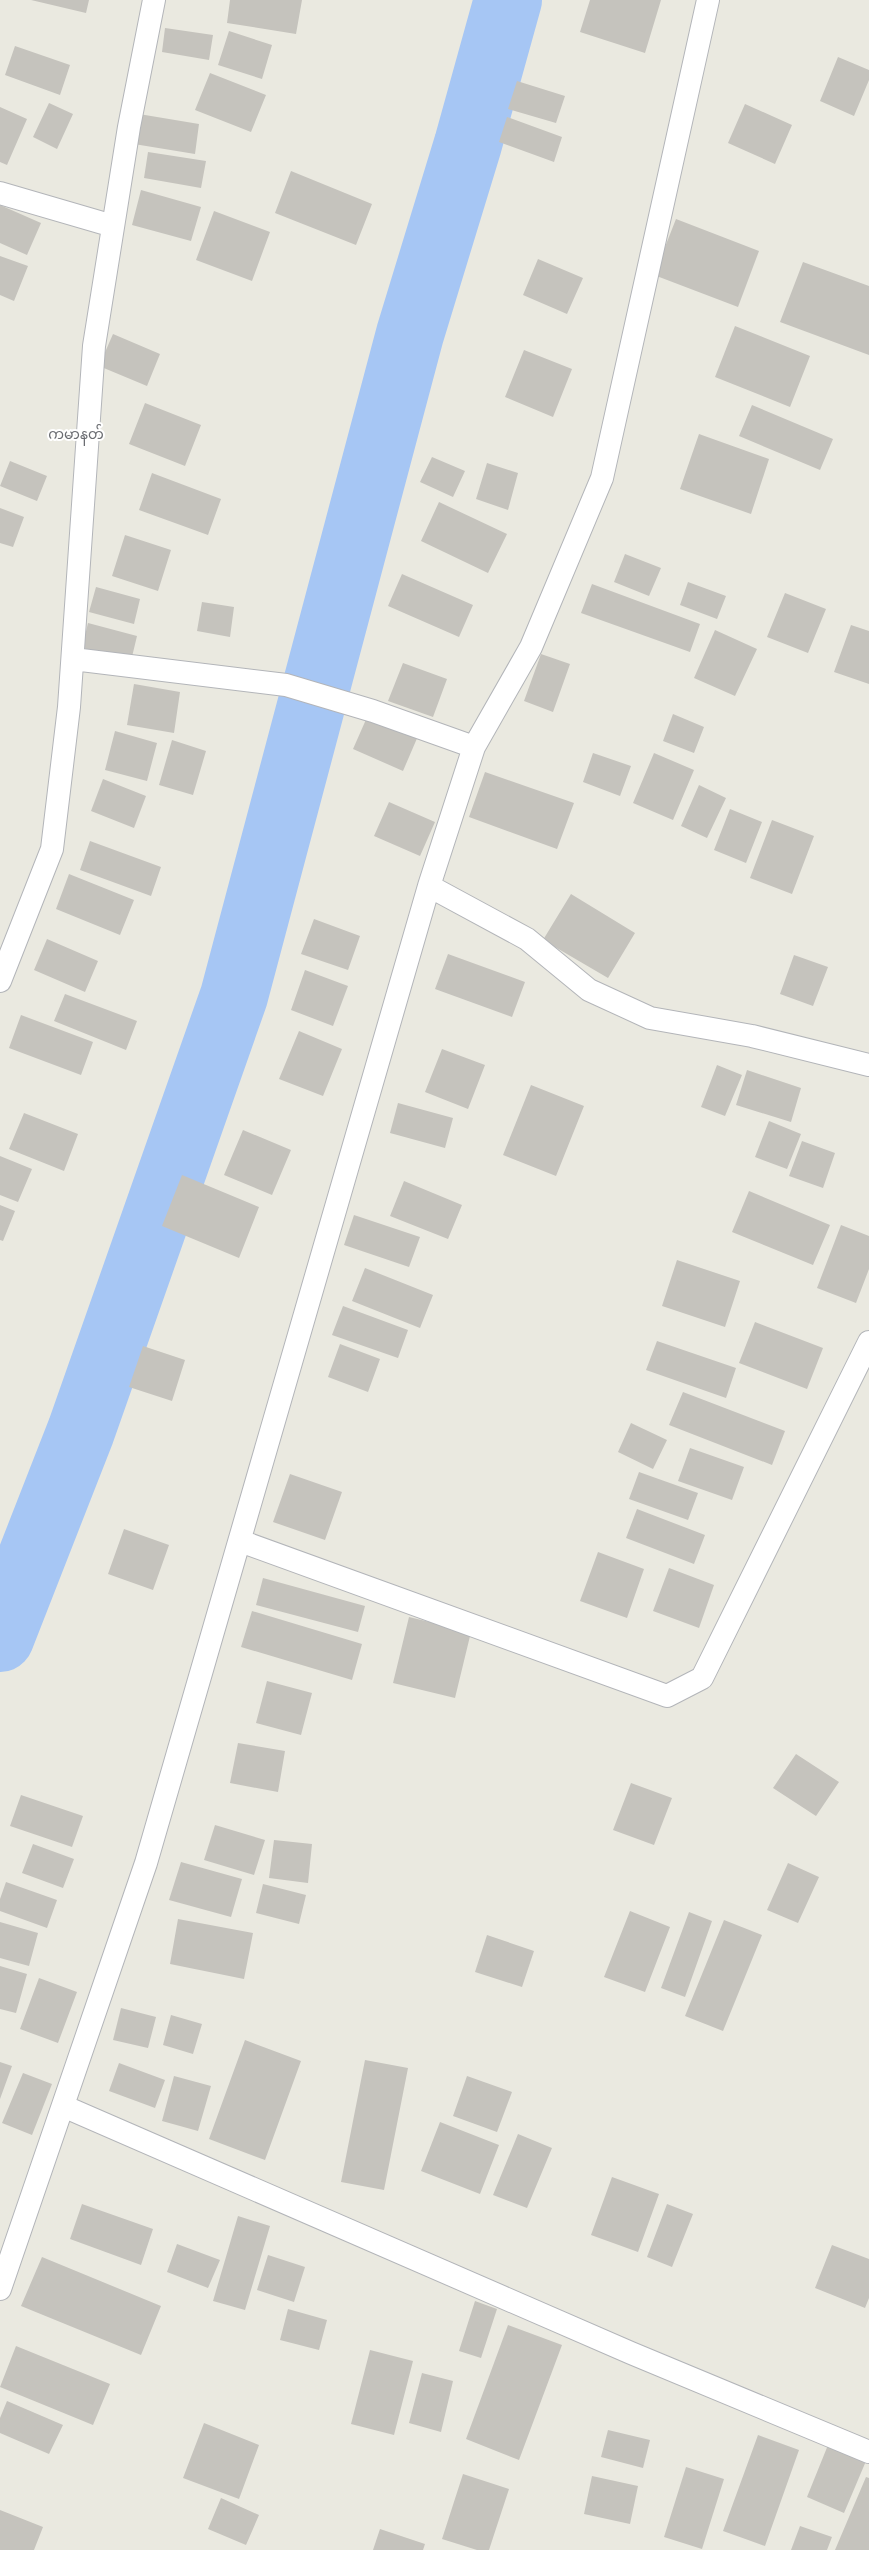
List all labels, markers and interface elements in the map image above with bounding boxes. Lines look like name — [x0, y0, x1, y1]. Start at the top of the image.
district label: ကမာနတ် — [48, 424, 104, 446]

